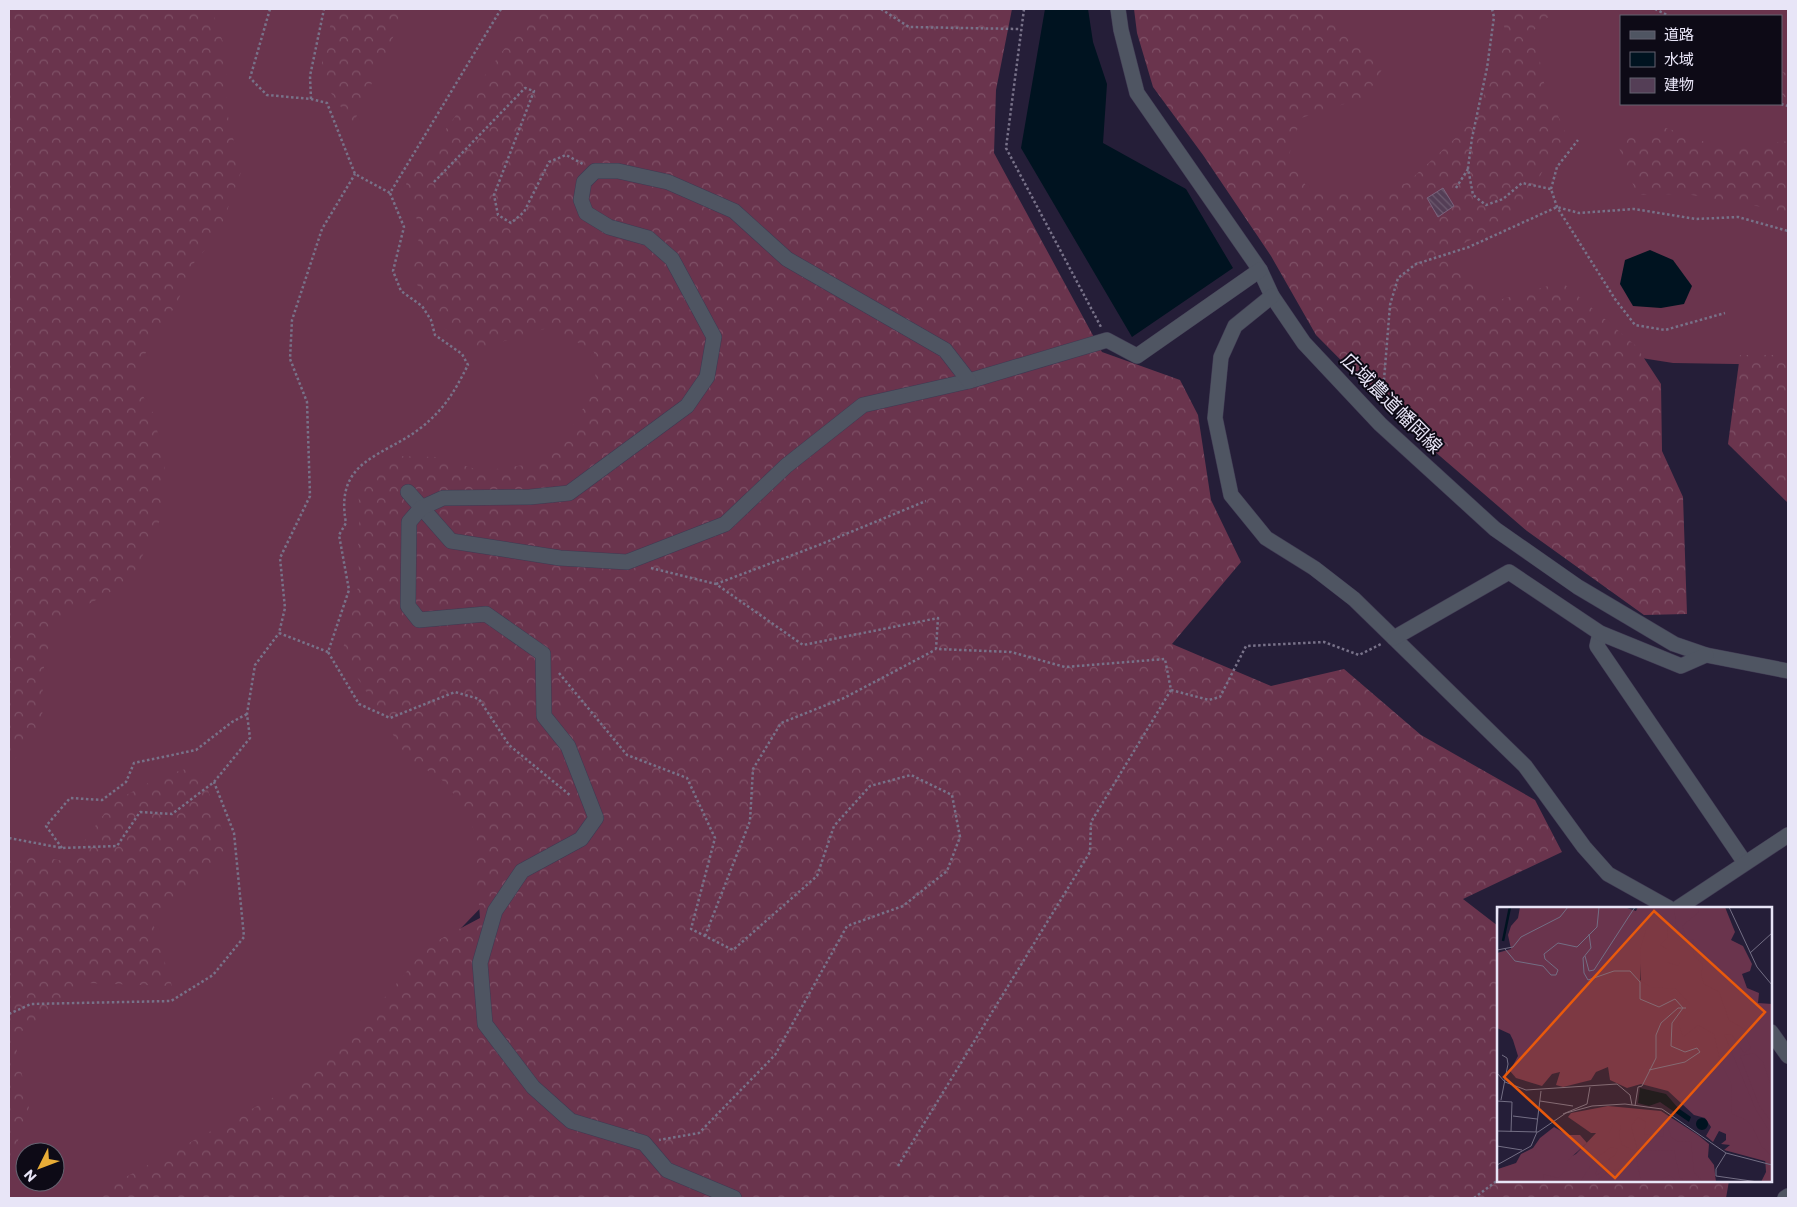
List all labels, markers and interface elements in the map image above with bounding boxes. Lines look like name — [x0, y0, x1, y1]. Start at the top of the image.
legend — [1620, 15, 1782, 105]
text: 道路 — [1664, 25, 1694, 43]
text: 水域 — [1664, 50, 1694, 68]
text: 建物 — [1664, 75, 1694, 93]
street label: 広域農道幡岡線 — [1337, 347, 1448, 458]
inset map — [1497, 907, 1772, 1182]
north arrow — [15, 1142, 65, 1192]
text: N — [20, 1166, 40, 1186]

